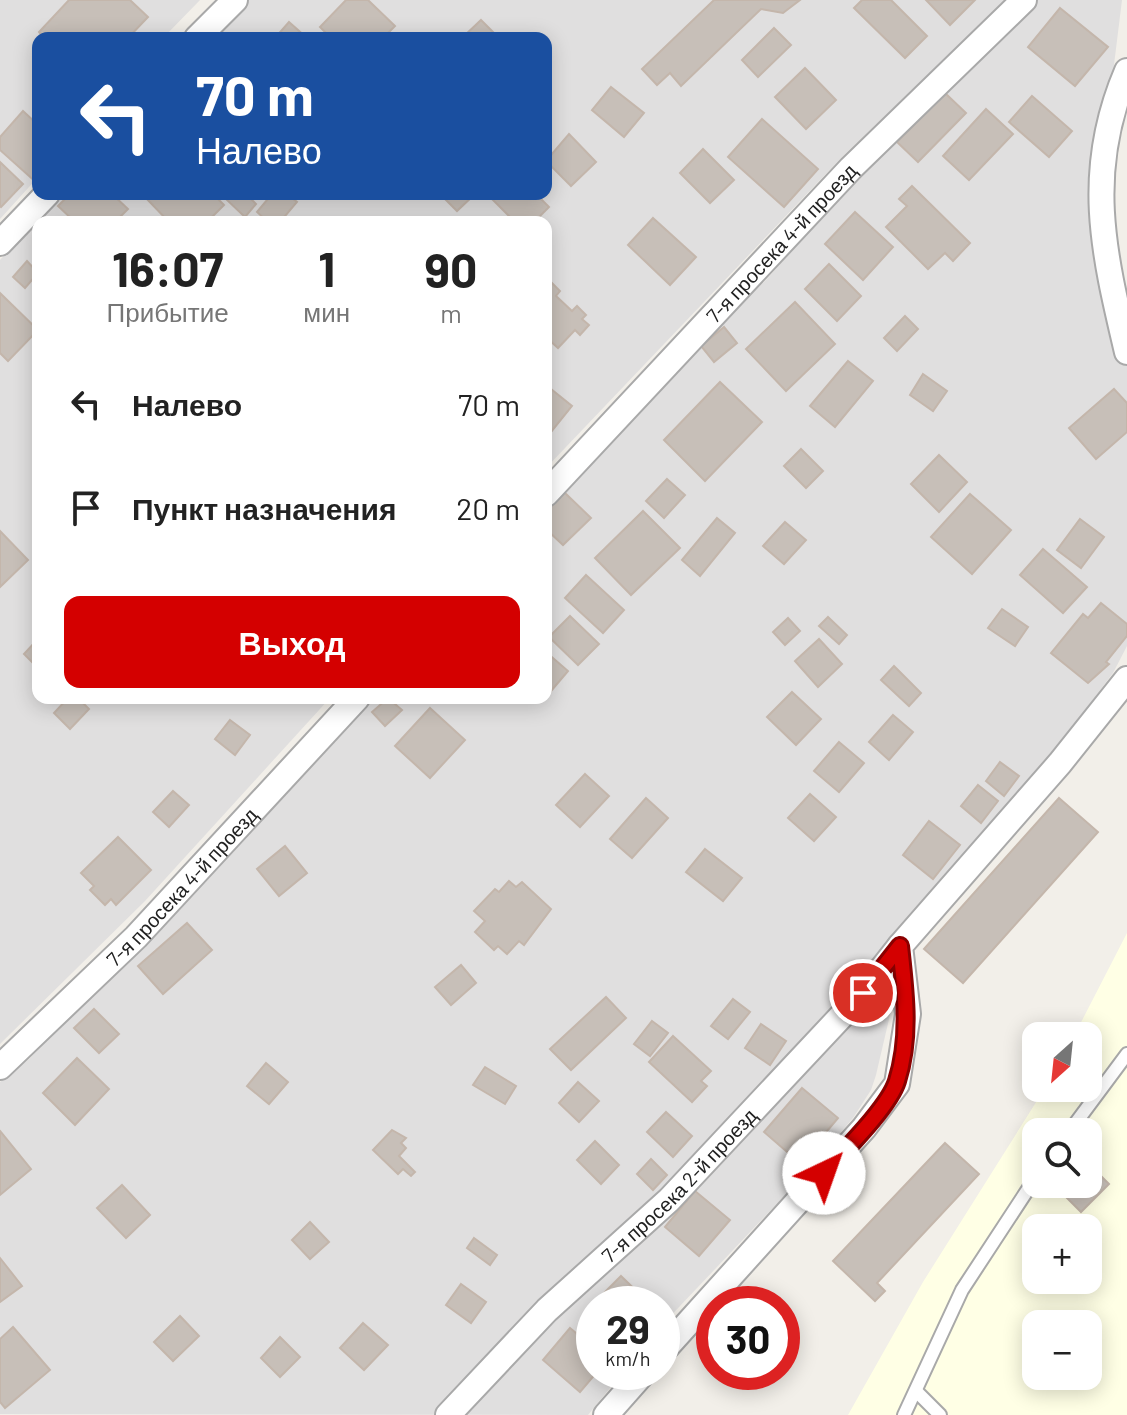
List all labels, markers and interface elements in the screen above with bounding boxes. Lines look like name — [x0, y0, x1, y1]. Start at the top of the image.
text: 70 m — [196, 60, 314, 127]
icon: left — [64, 64, 168, 168]
text: Налево — [196, 128, 322, 171]
street label: 7-я просека 4-й проезд — [701, 158, 861, 327]
text: 16:07 — [112, 239, 223, 297]
text: 1 — [318, 239, 335, 297]
text: 90 — [425, 240, 477, 298]
text: Прибытие — [107, 296, 229, 327]
text: мин — [303, 296, 350, 327]
text: m — [440, 297, 462, 328]
icon: left — [64, 382, 108, 426]
text: Налево — [132, 386, 242, 422]
text: 70 m — [458, 386, 520, 422]
icon: arrive — [64, 486, 108, 530]
text: Пункт назначения — [132, 490, 396, 526]
text: 20 m — [456, 490, 520, 526]
button: Выход — [64, 596, 520, 688]
street label: 7-я просека 4-й проезд — [101, 802, 262, 971]
pin — [829, 959, 897, 1027]
icon: arrive — [841, 971, 885, 1015]
north arrow — [1022, 1022, 1102, 1102]
map controls — [1022, 1022, 1102, 1390]
street label: 7-я просека 2-й проезд — [596, 1103, 761, 1267]
button: search — [1022, 1118, 1102, 1198]
position arrow — [782, 1131, 866, 1215]
button: + — [1022, 1214, 1102, 1294]
speed limit sign: 30 — [696, 1286, 800, 1390]
text: 29 — [606, 1304, 650, 1352]
button: − — [1022, 1310, 1102, 1390]
text: km/h — [605, 1346, 651, 1370]

